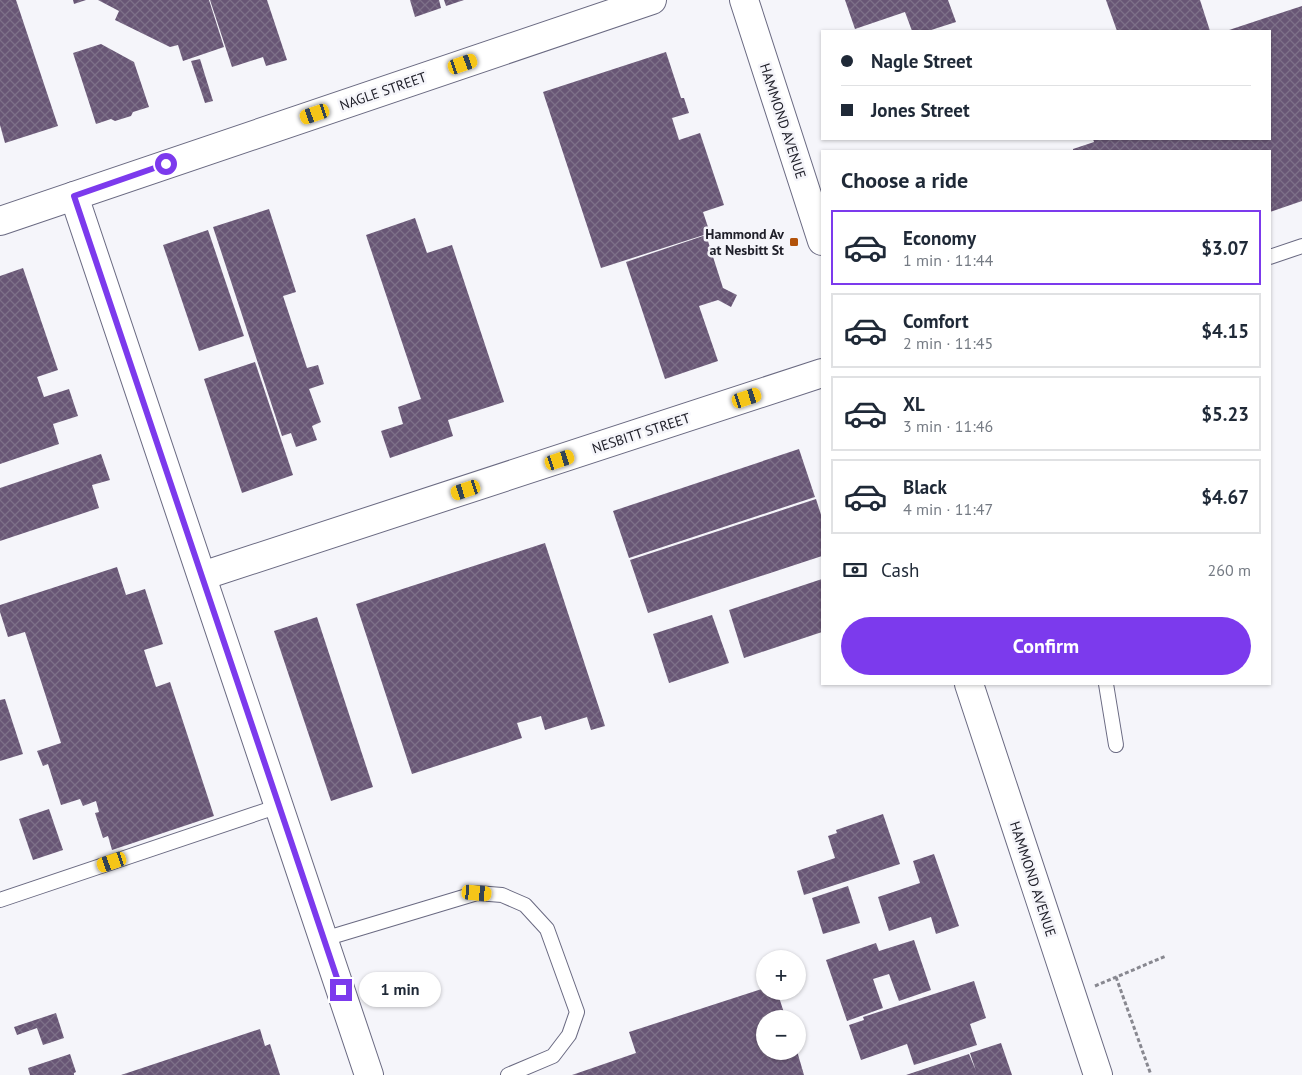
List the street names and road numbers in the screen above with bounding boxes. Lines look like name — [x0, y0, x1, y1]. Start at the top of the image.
street label: HAMMOND AVENUE — [756, 61, 810, 181]
street label: NAGLE STREET — [337, 68, 429, 114]
street label: NESBITT STREET — [590, 409, 692, 457]
street label: HAMMOND AVENUE — [1006, 819, 1060, 939]

